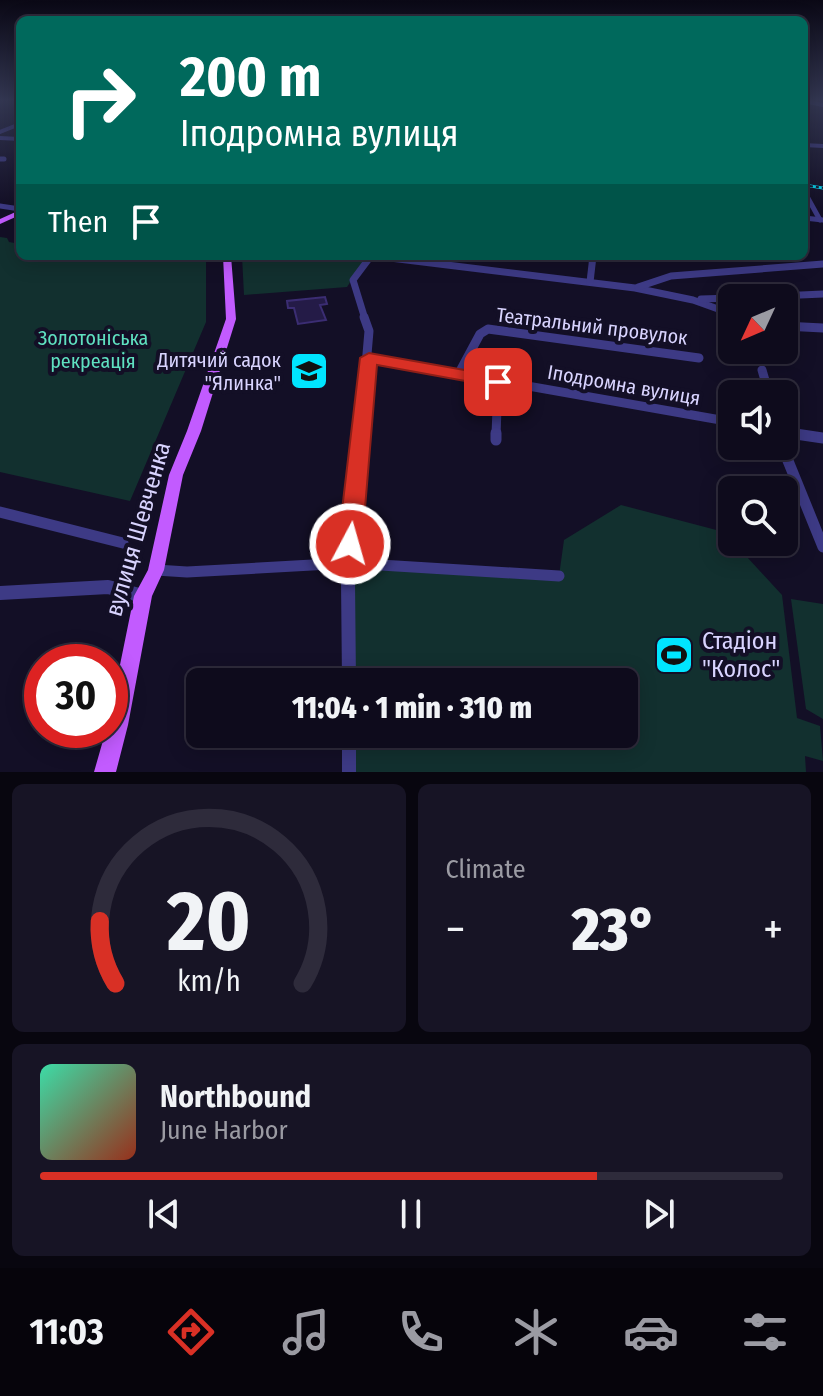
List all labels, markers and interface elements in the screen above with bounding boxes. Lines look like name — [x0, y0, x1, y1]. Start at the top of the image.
text: 200 m — [180, 44, 321, 111]
icon: right — [48, 48, 152, 152]
text: Іподромна вулиця — [180, 112, 459, 156]
icon: arrive — [124, 200, 168, 244]
text: Then — [48, 204, 108, 240]
north arrow — [718, 284, 798, 364]
map controls — [718, 284, 798, 556]
street label: Театральний провулок — [495, 302, 690, 350]
park label: Золотоніська рекреація — [38, 326, 148, 373]
place label: Дитячий садок "Ялинка" — [156, 348, 282, 395]
pin — [464, 348, 532, 416]
school or university icon: Дитячий садок "Ялинка" — [288, 350, 330, 392]
icon: arrive — [476, 360, 520, 404]
street label: Іподромна вулиця — [546, 360, 702, 410]
button: sound — [718, 380, 798, 460]
street label: вулиця Шевченка — [100, 439, 176, 619]
button: search — [718, 476, 798, 556]
position arrow — [308, 502, 392, 586]
place label: Стадіон "Колос" — [702, 627, 780, 683]
sports icon: Стадіон "Колос" — [653, 634, 695, 676]
speed limit sign: 30 — [24, 644, 128, 748]
text: 11:04 · 1 min · 310 m — [292, 690, 532, 726]
text: Climate — [446, 854, 526, 885]
text: 20 — [166, 872, 251, 972]
text: 23° — [572, 894, 657, 966]
text: − — [446, 903, 465, 956]
text: + — [763, 903, 783, 956]
text: km/h — [177, 964, 241, 999]
text: Northbound — [160, 1079, 311, 1115]
text: June Harbor — [160, 1115, 288, 1146]
icon: previous — [142, 1192, 186, 1236]
icon: pause — [389, 1192, 433, 1236]
icon: next — [637, 1192, 681, 1236]
icon: directions — [163, 1304, 219, 1360]
icon: music — [278, 1304, 334, 1360]
icon: phone — [393, 1304, 449, 1360]
icon: climate — [508, 1304, 564, 1360]
icon: car — [623, 1304, 679, 1360]
icon: filters — [737, 1304, 793, 1360]
text: 11:03 — [29, 1310, 104, 1354]

